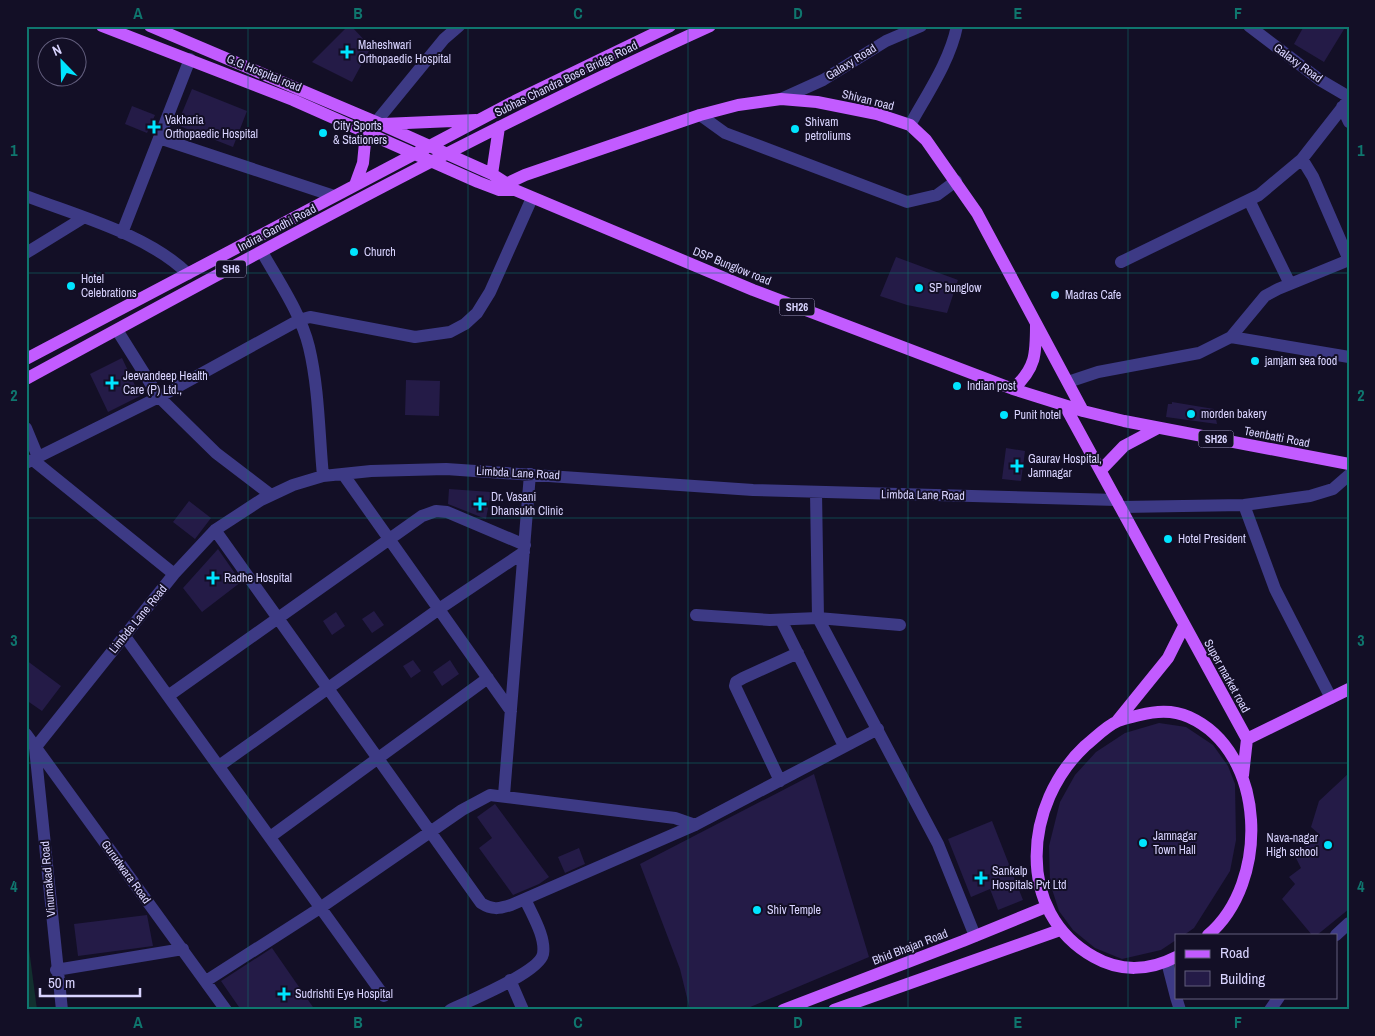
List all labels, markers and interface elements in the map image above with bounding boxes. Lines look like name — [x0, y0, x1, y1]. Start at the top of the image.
text: A — [133, 2, 143, 24]
text: B — [353, 2, 363, 24]
text: C — [573, 2, 583, 24]
text: D — [793, 2, 803, 24]
text: E — [1014, 2, 1023, 24]
text: F — [1234, 2, 1242, 24]
place label: Maheshwari Orthopaedic Hospital — [358, 37, 451, 67]
street label: Subhas Chandra Bose Bridge Road — [492, 37, 640, 121]
north arrow — [38, 38, 88, 88]
text: N — [50, 40, 64, 60]
street label: Galaxy Road — [823, 40, 879, 84]
street label: Galaxy Road — [1270, 40, 1326, 86]
marker: Maheshwari Orthopaedic Hospital — [340, 45, 354, 59]
street label: G.G Hospital road — [224, 51, 304, 95]
street label: Shivan road — [840, 86, 896, 114]
place label: Vakharia Orthopaedic Hospital — [165, 112, 258, 142]
place label: Shivam petroliums — [805, 114, 851, 144]
place label: City Sports & Stationers — [333, 118, 387, 148]
marker: Vakharia Orthopaedic Hospital — [147, 120, 161, 134]
marker: Shivam petroliums — [789, 123, 801, 135]
marker: City Sports & Stationers — [317, 127, 329, 139]
text: 1 — [10, 139, 18, 161]
text: 1 — [1357, 139, 1365, 161]
street label: Indira Gandhi Road — [235, 201, 319, 255]
street label: DSP Bunglow road — [691, 243, 773, 289]
place label: Church — [364, 244, 396, 260]
marker: Church — [348, 246, 360, 258]
road number: SH6 — [216, 260, 246, 278]
place label: Hotel Celebrations — [81, 271, 137, 301]
marker: Hotel Celebrations — [65, 280, 77, 292]
place label: SP bunglow — [929, 280, 982, 296]
marker: SP bunglow — [913, 282, 925, 294]
place label: Madras Cafe — [1065, 287, 1121, 303]
marker: Madras Cafe — [1049, 289, 1061, 301]
road number: SH26 — [780, 298, 814, 316]
place label: jamjam sea food — [1264, 353, 1337, 369]
marker: jamjam sea food — [1249, 355, 1261, 367]
place label: Jeevandeep Health Care (P) Ltd., — [123, 368, 208, 398]
marker: Jeevandeep Health Care (P) Ltd., — [105, 376, 119, 390]
place label: Indian post — [967, 378, 1016, 394]
marker: Indian post — [951, 380, 963, 392]
text: 2 — [10, 384, 18, 406]
text: 2 — [1357, 384, 1365, 406]
place label: morden bakery — [1201, 406, 1267, 422]
place label: Punit hotel — [1014, 407, 1061, 423]
marker: morden bakery — [1185, 408, 1197, 420]
marker: Punit hotel — [998, 409, 1010, 421]
street label: Teenbatti Road — [1243, 423, 1311, 451]
road number: SH26 — [1198, 430, 1234, 448]
place label: Gaurav Hospital, Jamnagar — [1028, 451, 1102, 481]
marker: Gaurav Hospital, Jamnagar — [1010, 459, 1024, 473]
street label: Limbda Lane Road — [476, 463, 560, 483]
street label: Limbda Lane Road — [881, 486, 965, 504]
place label: Dr. Vasani Dhansukh Clinic — [491, 489, 563, 519]
marker: Dr. Vasani Dhansukh Clinic — [473, 497, 487, 511]
place label: Hotel President — [1178, 531, 1246, 547]
marker: Hotel President — [1162, 533, 1174, 545]
place label: Radhe Hospital — [224, 570, 292, 586]
marker: Radhe Hospital — [206, 571, 220, 585]
street label: Limbda Lane Road — [105, 581, 171, 657]
text: 3 — [10, 629, 18, 651]
text: 3 — [1357, 629, 1365, 651]
street label: Super market road — [1200, 636, 1254, 716]
place label: Jamnagar Town Hall — [1153, 828, 1197, 858]
place label: Nava-nagar High school — [1266, 830, 1319, 860]
street label: Gurudwara Road — [98, 837, 154, 907]
marker: Jamnagar Town Hall — [1137, 837, 1149, 849]
marker: Nava-nagar High school — [1322, 839, 1334, 851]
street label: Vinumakad Road — [37, 841, 59, 917]
place label: Sankalp Hospitals Pvt Ltd — [992, 863, 1066, 893]
marker: Sankalp Hospitals Pvt Ltd — [974, 871, 988, 885]
text: 4 — [10, 875, 18, 897]
text: 4 — [1357, 875, 1365, 897]
place label: Shiv Temple — [767, 902, 821, 918]
marker: Shiv Temple — [751, 904, 763, 916]
street label: Bhid Bhajan Road — [870, 925, 950, 969]
legend — [1175, 934, 1338, 998]
text: Road — [1220, 942, 1249, 963]
scale bar — [40, 966, 140, 998]
text: Building — [1220, 968, 1265, 989]
text: 50 m — [48, 972, 75, 993]
place label: Sudrishti Eye Hospital — [295, 986, 393, 1002]
marker: Sudrishti Eye Hospital — [277, 987, 291, 1001]
text: A — [133, 1011, 143, 1033]
text: B — [353, 1011, 363, 1033]
text: C — [573, 1011, 583, 1033]
text: D — [793, 1011, 803, 1033]
text: E — [1014, 1011, 1023, 1033]
text: F — [1234, 1011, 1242, 1033]

